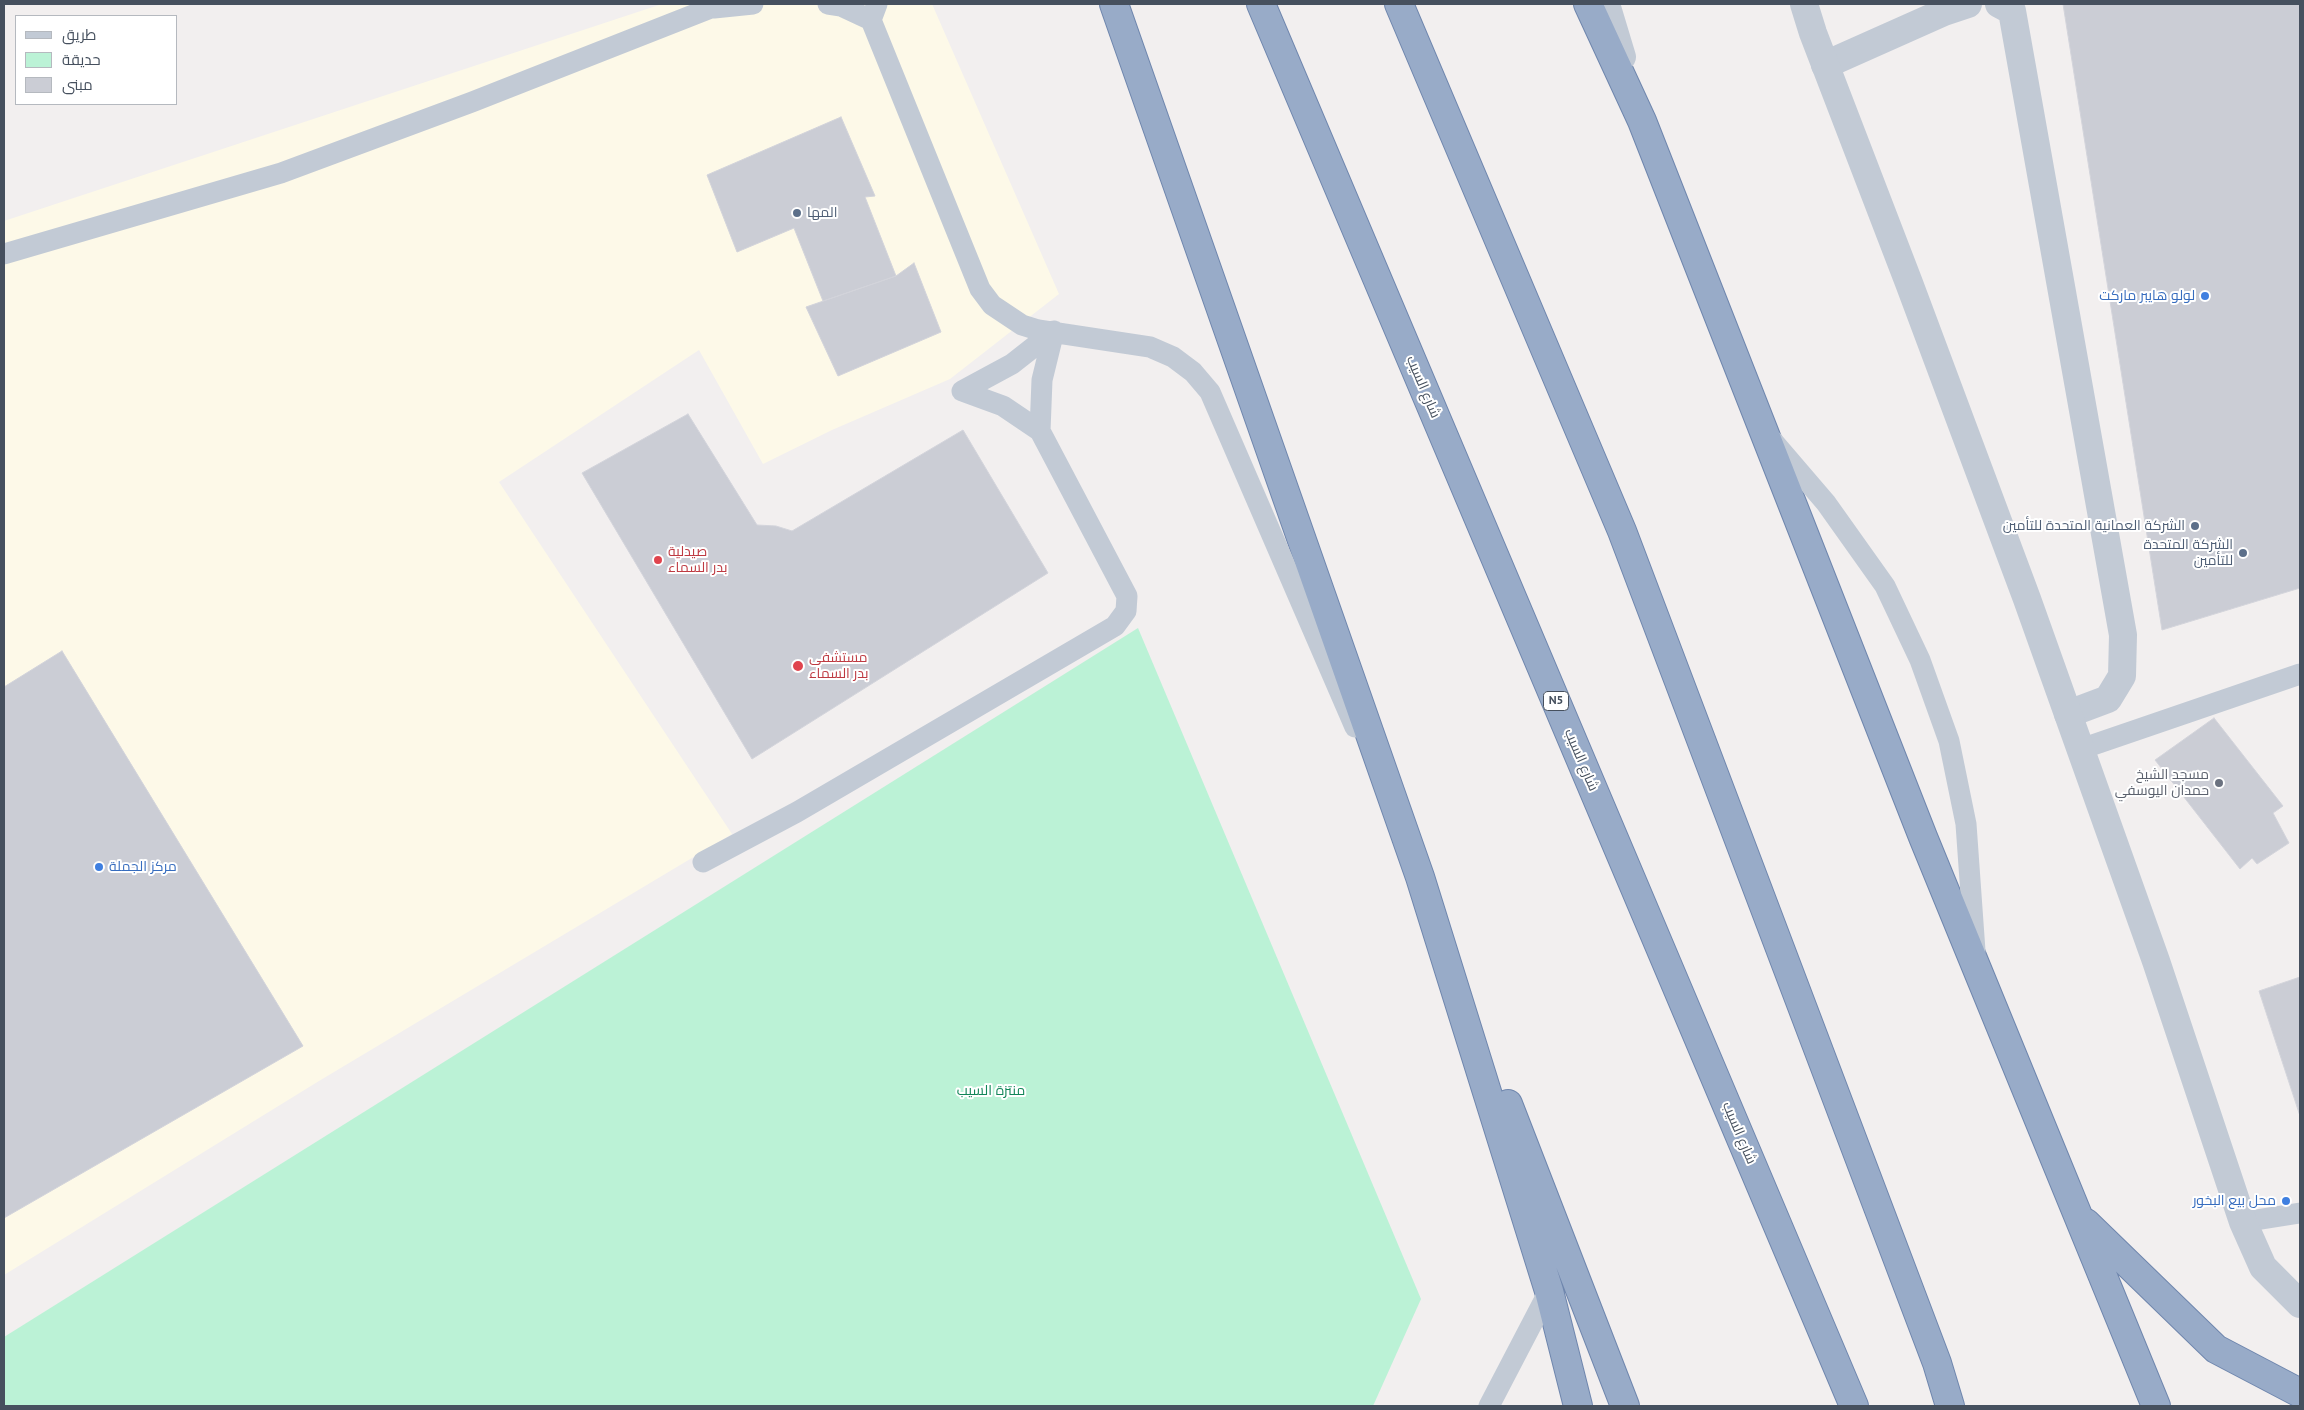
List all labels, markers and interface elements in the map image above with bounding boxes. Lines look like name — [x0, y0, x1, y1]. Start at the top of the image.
legend — [15, 15, 178, 105]
text: طريق — [62, 25, 96, 44]
text: حديقة — [62, 50, 101, 69]
text: مبنى — [62, 75, 93, 94]
place label: المها — [807, 205, 837, 221]
marker: المها — [791, 207, 803, 219]
place label: لولو هايبر ماركت — [2099, 288, 2195, 304]
marker: لولو هايبر ماركت — [2199, 290, 2211, 302]
street label: شارع السيب — [1402, 353, 1444, 421]
place label: الشركة العمانية المتحدة للتأمين — [2003, 518, 2185, 534]
marker: الشركة العمانية المتحدة للتأمين — [2189, 520, 2201, 532]
place label: الشركة المتحدة للتأمين — [2144, 537, 2233, 570]
place label: صيدلية بدر السماء — [668, 544, 727, 576]
marker: الشركة المتحدة للتأمين — [2237, 547, 2249, 559]
marker: صيدلية بدر السماء — [652, 554, 664, 566]
place label: مستشفى بدر السماء — [809, 650, 868, 682]
marker: مستشفى بدر السماء — [791, 659, 805, 673]
road number: N5 — [1544, 691, 1568, 710]
street label: شارع السيب — [1560, 726, 1602, 794]
place label: مسجد الشيخ حمدان اليوسفي — [2115, 767, 2209, 800]
marker: مسجد الشيخ حمدان اليوسفي — [2213, 777, 2225, 789]
place label: مركز الجملة — [109, 859, 177, 875]
marker: مركز الجملة — [93, 861, 105, 873]
park label: منتزة السيب — [957, 1083, 1025, 1099]
street label: شارع السيب — [1718, 1099, 1760, 1167]
place label: محل بيع البخور — [2193, 1193, 2276, 1209]
marker: محل بيع البخور — [2280, 1195, 2292, 1207]

